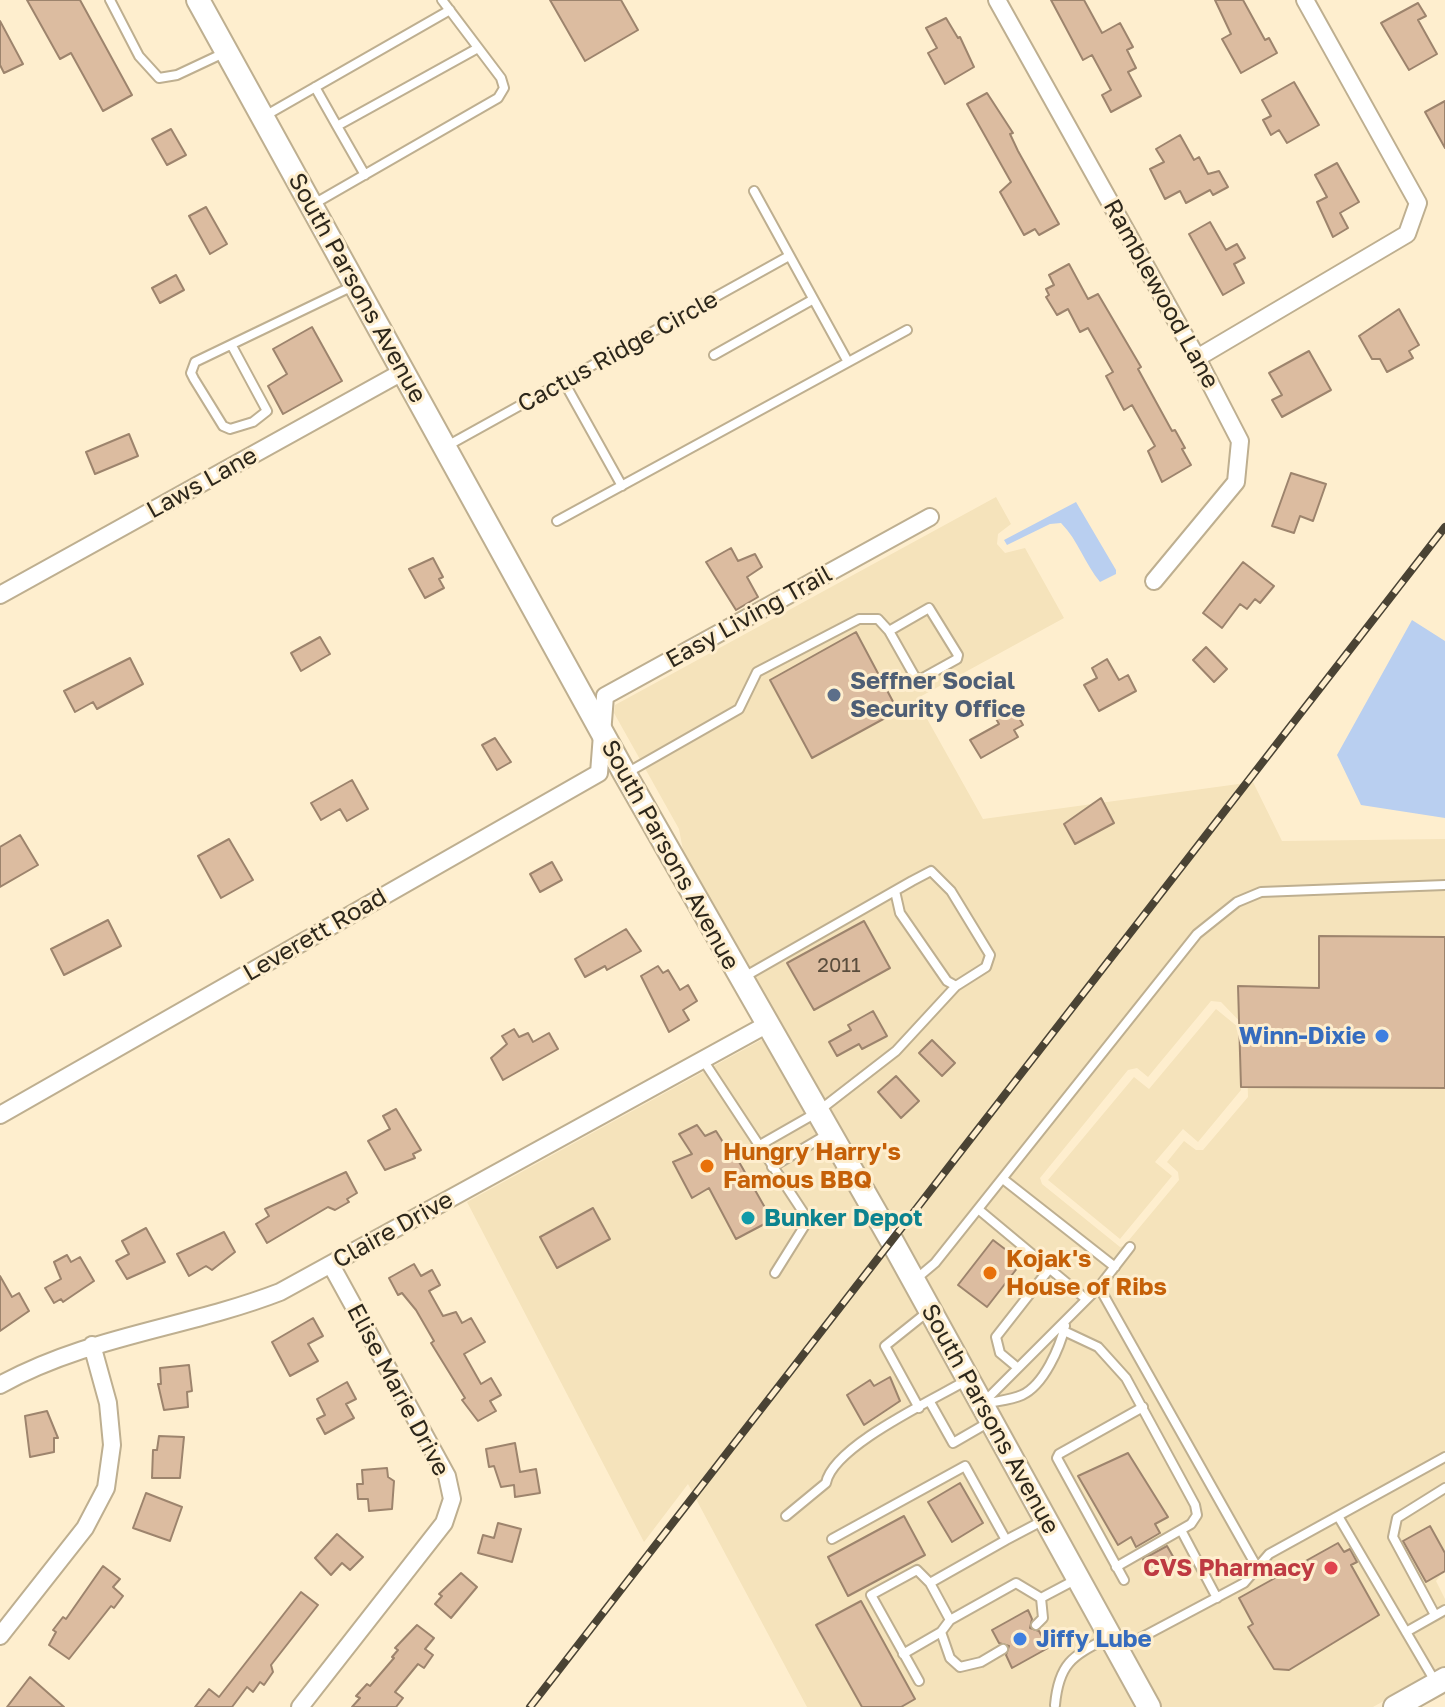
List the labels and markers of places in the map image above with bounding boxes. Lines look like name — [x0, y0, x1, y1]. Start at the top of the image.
place label: Seffner Social Security Office — [850, 667, 1026, 723]
marker: Seffner Social Security Office — [825, 686, 843, 704]
place label: Winn-Dixie — [1239, 1022, 1366, 1050]
marker: Winn-Dixie — [1373, 1027, 1391, 1045]
place label: Hungry Harry's Famous BBQ — [723, 1138, 901, 1194]
marker: Hungry Harry's Famous BBQ — [698, 1157, 716, 1175]
place label: Bunker Depot — [764, 1204, 923, 1232]
marker: Bunker Depot — [739, 1209, 757, 1227]
place label: Kojak's House of Ribs — [1006, 1245, 1167, 1301]
marker: Kojak's House of Ribs — [981, 1264, 999, 1282]
place label: CVS Pharmacy — [1143, 1554, 1315, 1582]
marker: CVS Pharmacy — [1322, 1559, 1340, 1577]
place label: Jiffy Lube — [1036, 1625, 1152, 1653]
marker: Jiffy Lube — [1011, 1630, 1029, 1648]

